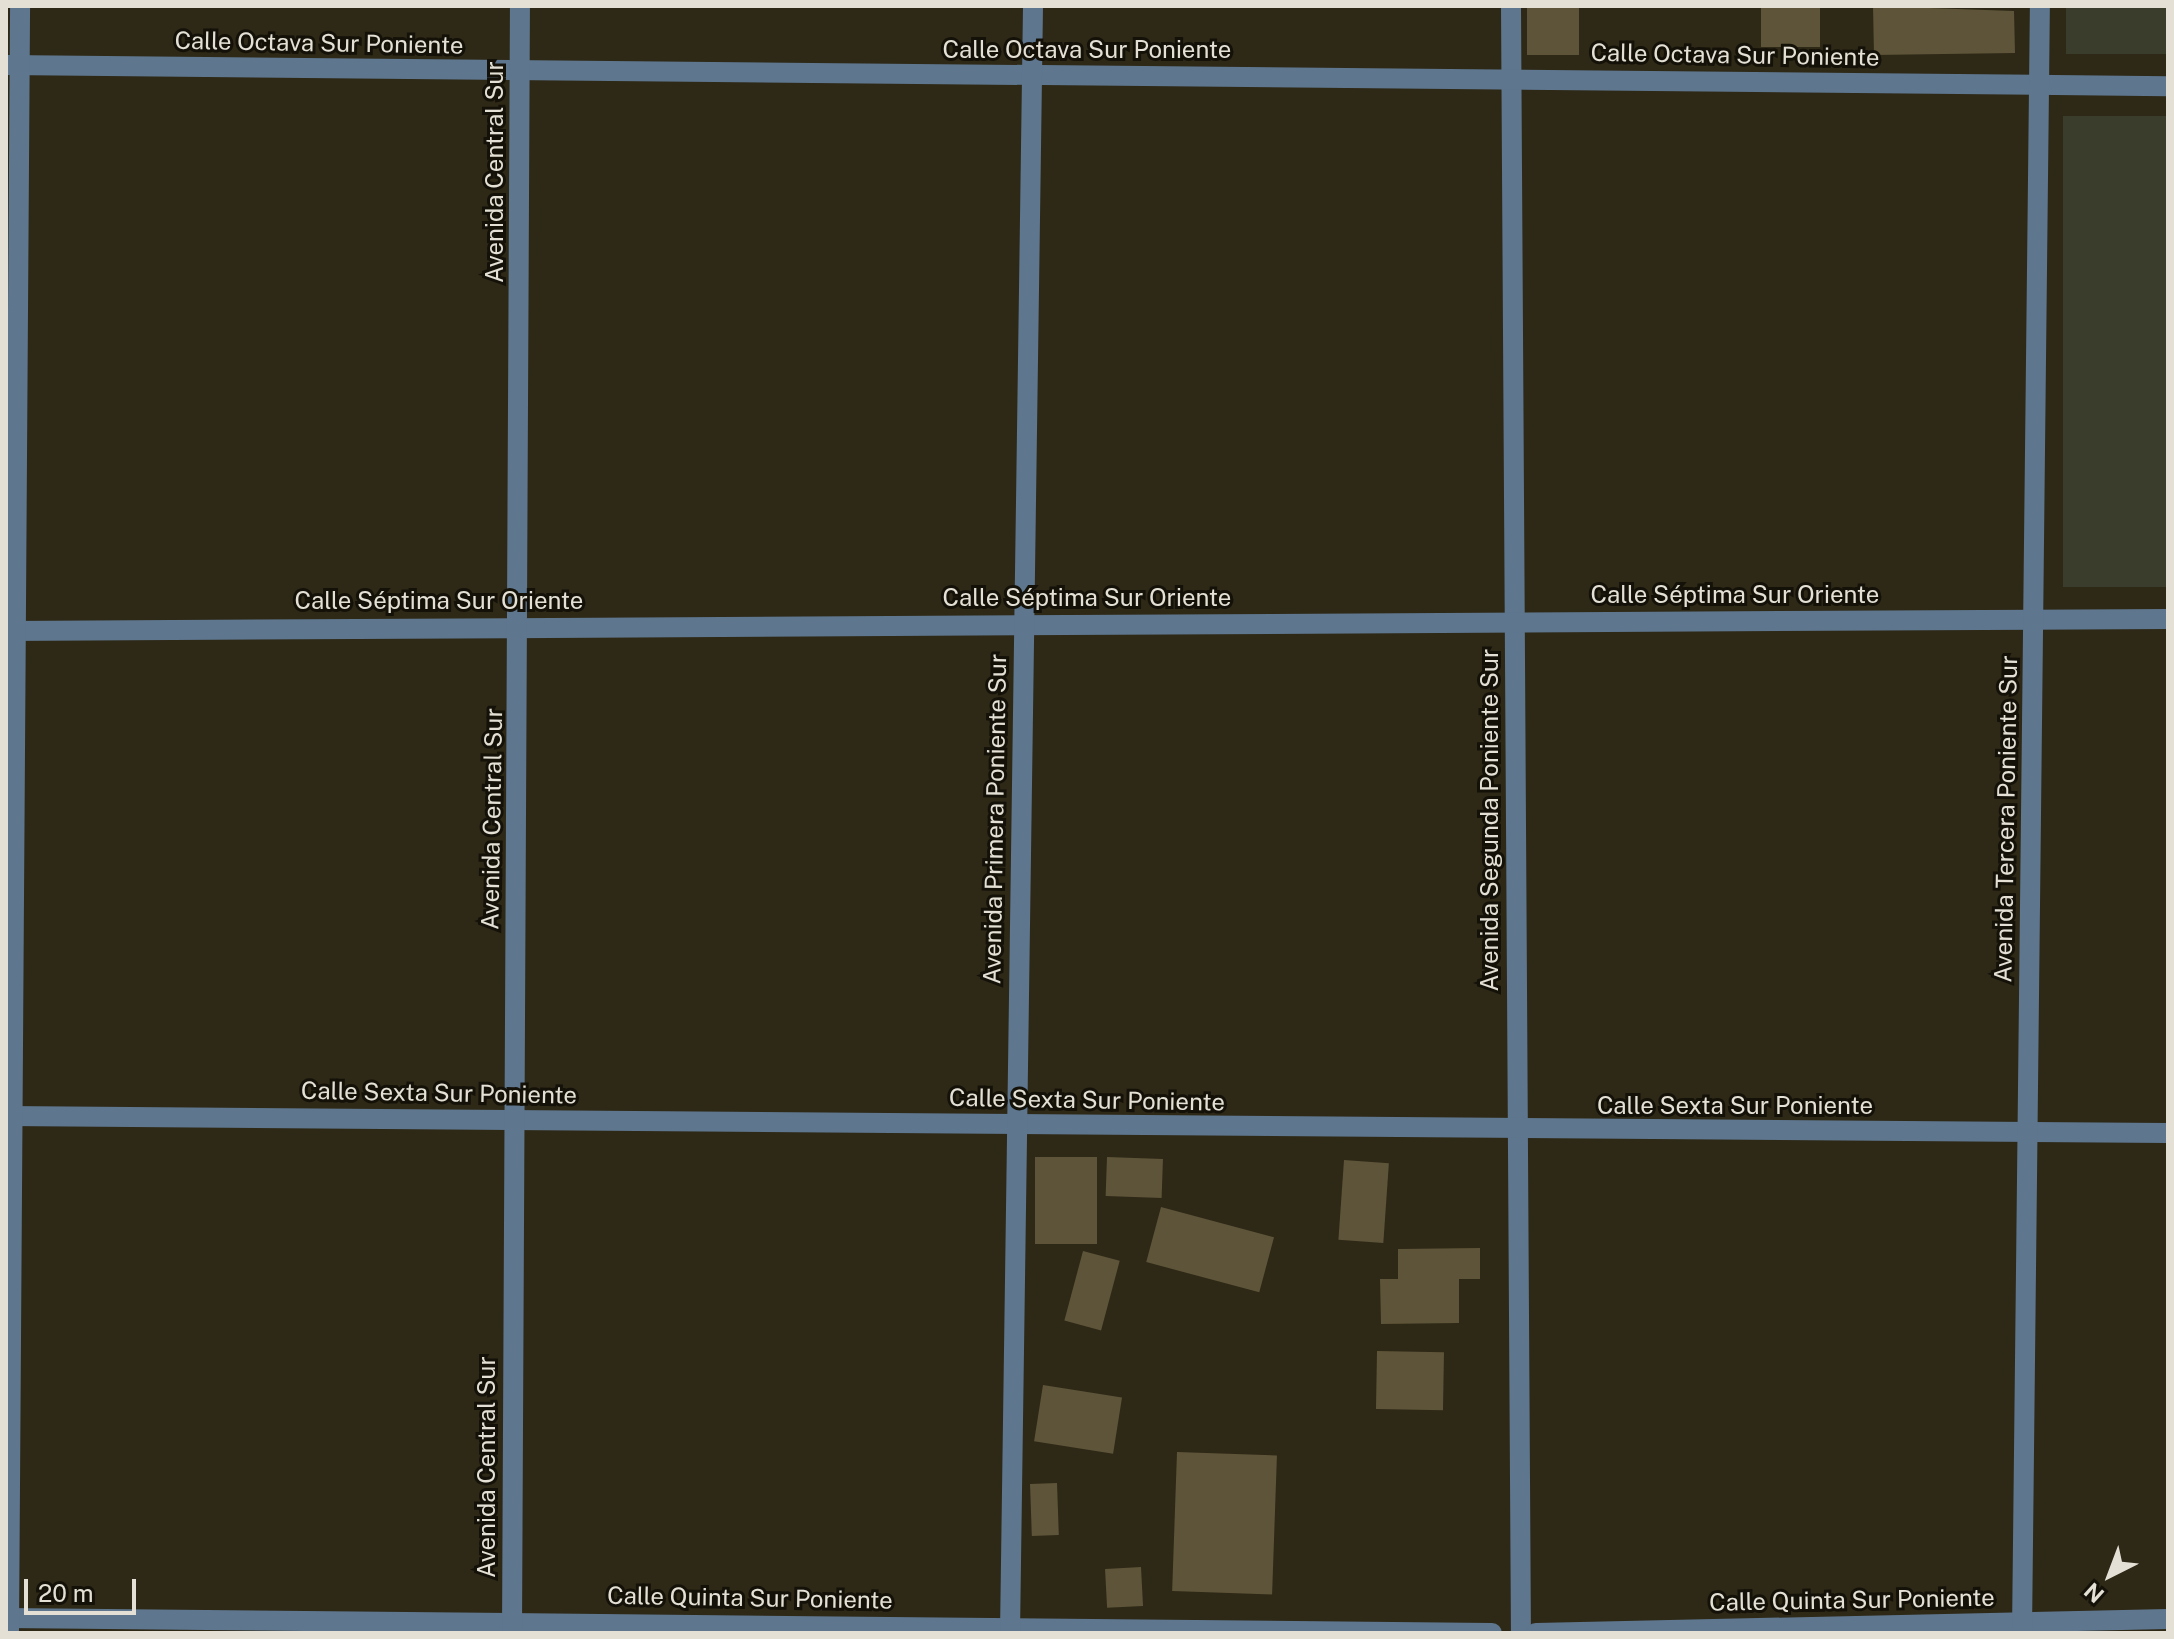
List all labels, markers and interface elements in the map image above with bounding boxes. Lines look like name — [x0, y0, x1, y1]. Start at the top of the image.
street label: Calle Octava Sur Poniente — [174, 26, 464, 60]
street label: Calle Octava Sur Poniente — [943, 36, 1231, 64]
street label: Calle Octava Sur Poniente — [1590, 38, 1880, 72]
street label: Avenida Central Sur — [481, 61, 509, 283]
street label: Calle Séptima Sur Oriente — [1590, 581, 1880, 609]
street label: Calle Séptima Sur Oriente — [942, 584, 1232, 612]
street label: Calle Séptima Sur Oriente — [294, 587, 584, 615]
street label: Avenida Segunda Poniente Sur — [1476, 648, 1504, 992]
street label: Avenida Primera Poniente Sur — [978, 653, 1012, 985]
street label: Avenida Tercera Poniente Sur — [1989, 655, 2023, 983]
street label: Avenida Central Sur — [476, 708, 508, 930]
street label: Calle Sexta Sur Poniente — [301, 1076, 577, 1110]
street label: Calle Sexta Sur Poniente — [949, 1083, 1225, 1117]
street label: Calle Sexta Sur Poniente — [1597, 1092, 1873, 1120]
street label: Avenida Central Sur — [473, 1356, 501, 1578]
north arrow — [2070, 1535, 2150, 1615]
scale bar — [28, 1563, 140, 1613]
text: N — [2079, 1577, 2109, 1608]
text: 20 m — [38, 1579, 94, 1607]
street label: Calle Quinta Sur Poniente — [607, 1581, 893, 1615]
street label: Calle Quinta Sur Poniente — [1709, 1583, 1995, 1617]

